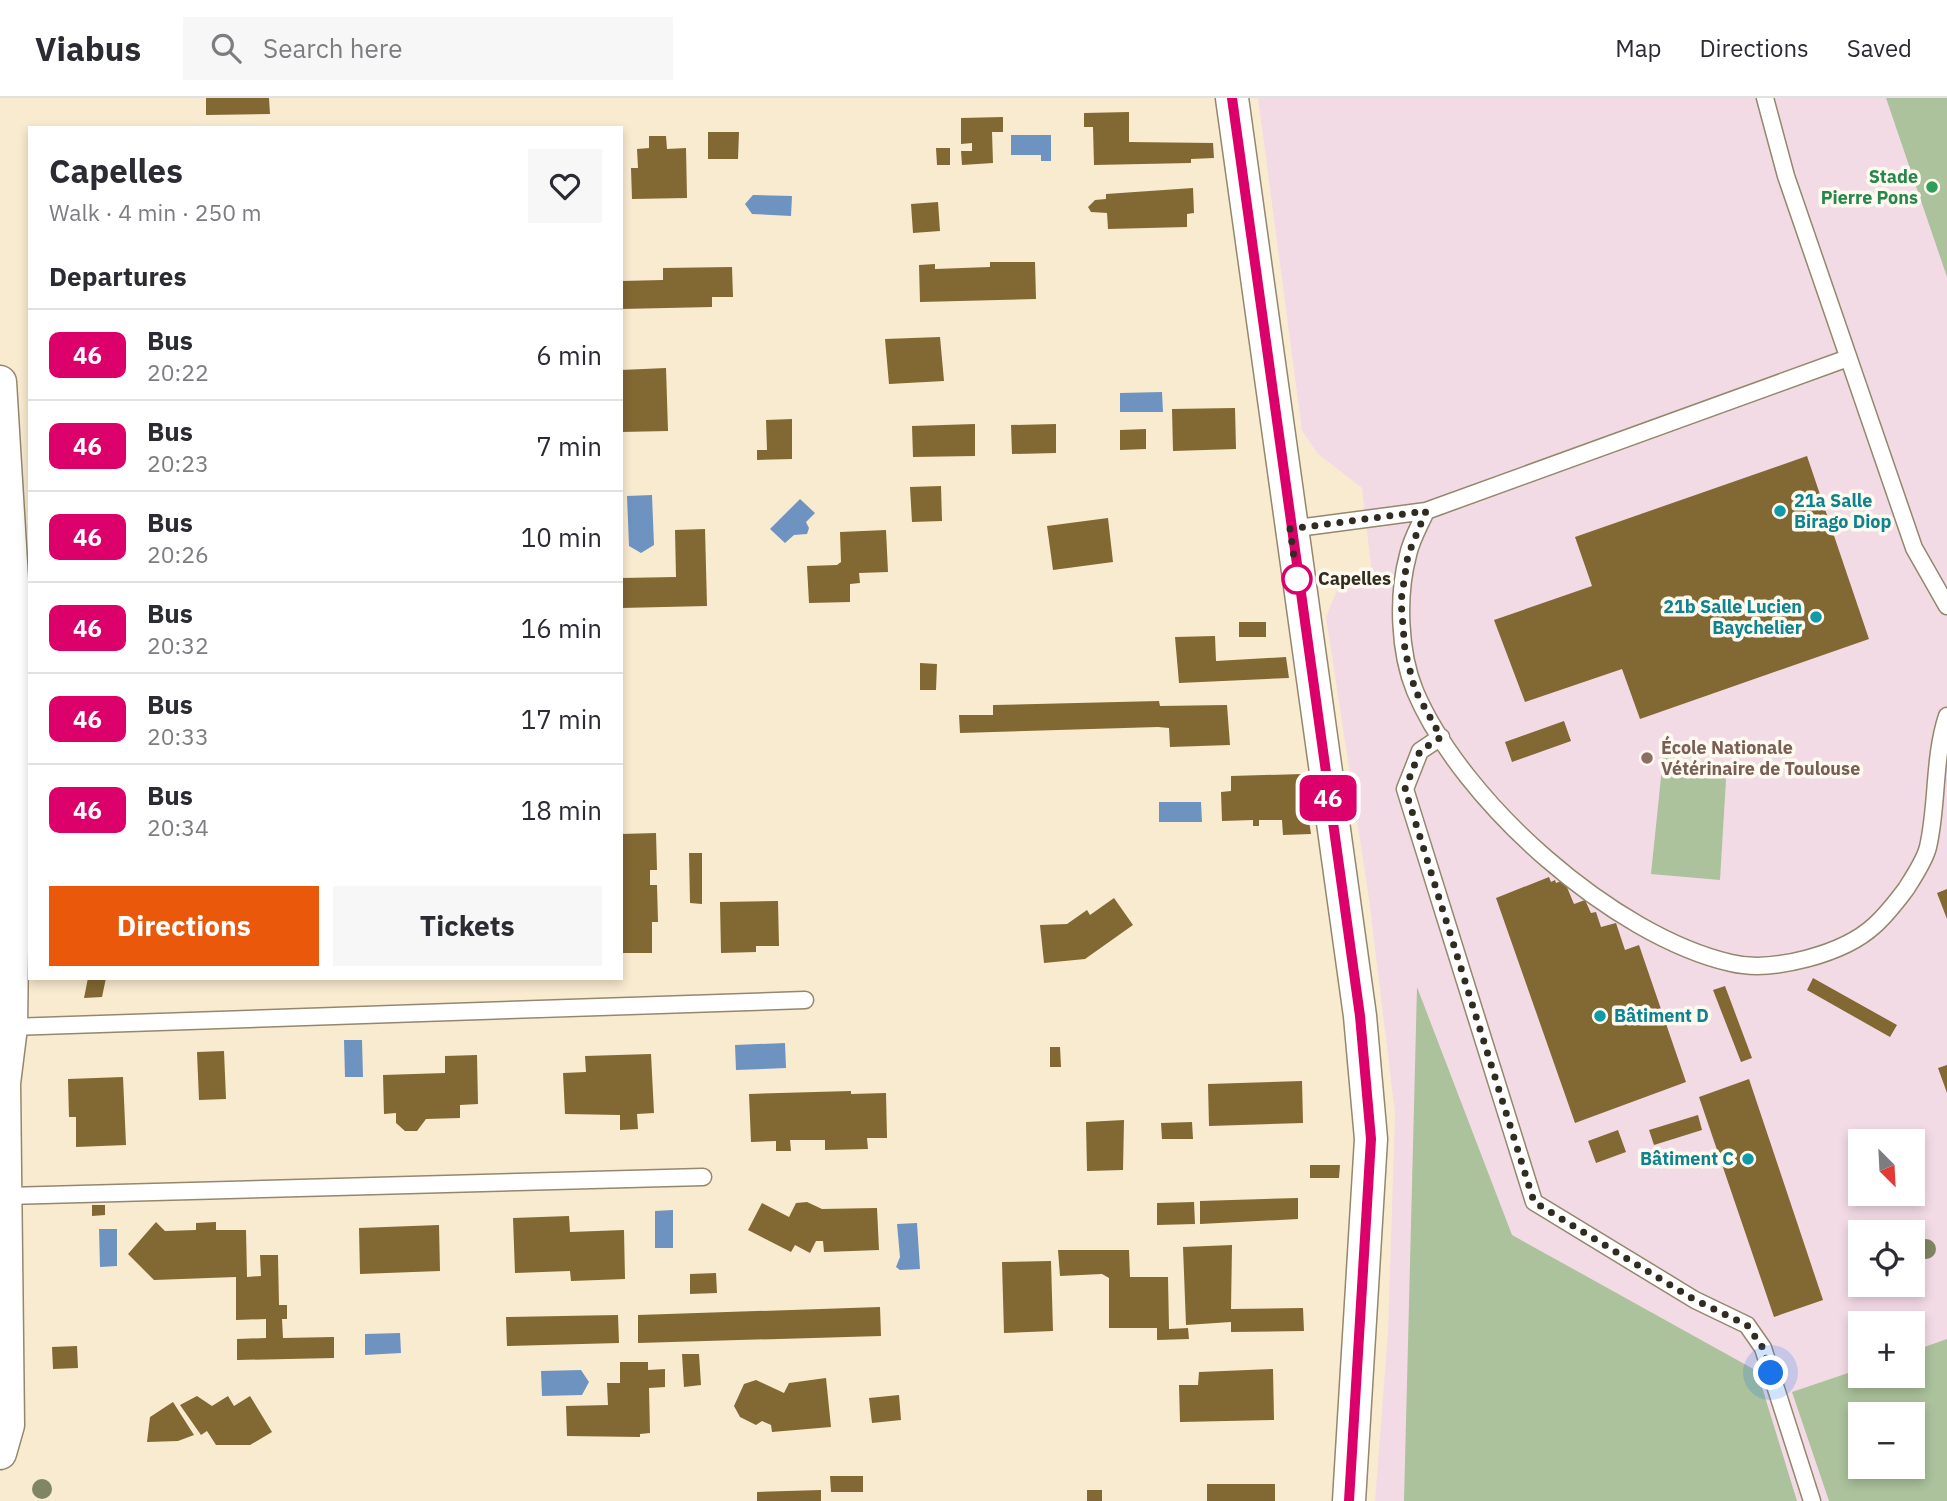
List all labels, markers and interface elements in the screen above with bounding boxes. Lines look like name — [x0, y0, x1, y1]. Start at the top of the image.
search box — [183, 17, 673, 80]
text: Viabus — [35, 27, 141, 70]
icon: search — [207, 29, 245, 67]
text: Search here — [263, 31, 402, 65]
text: Map — [1615, 32, 1661, 64]
text: Directions — [1699, 32, 1809, 64]
text: Saved — [1847, 32, 1912, 64]
text: Capelles — [49, 149, 183, 192]
button: heart — [528, 149, 602, 223]
place label: Stade Pierre Pons — [1821, 165, 1918, 209]
marker: Stade Pierre Pons — [1924, 179, 1940, 195]
text: Walk · 4 min · 250 m — [49, 197, 262, 227]
text: Departures — [49, 259, 187, 293]
text: Bus — [147, 323, 193, 357]
text: 6 min — [536, 338, 602, 372]
text: 46 — [73, 339, 102, 371]
text: 20:22 — [147, 357, 209, 387]
text: Bus — [147, 414, 193, 448]
text: 7 min — [536, 429, 602, 463]
text: 46 — [73, 430, 102, 462]
text: 20:23 — [147, 448, 209, 478]
place label: 21a Salle Birago Diop — [1794, 489, 1891, 533]
marker: 21a Salle Birago Diop — [1772, 503, 1788, 519]
text: Bus — [147, 505, 193, 539]
text: 10 min — [521, 520, 602, 554]
text: 46 — [73, 521, 102, 553]
text: 20:26 — [147, 539, 209, 569]
marker: Capelles — [1282, 564, 1312, 594]
place label: Capelles — [1318, 567, 1391, 590]
place label: 21b Salle Lucien Baychelier — [1663, 595, 1802, 639]
text: Bus — [147, 596, 193, 630]
marker: 21b Salle Lucien Baychelier — [1808, 609, 1824, 625]
text: 16 min — [521, 611, 602, 645]
text: 46 — [73, 612, 102, 644]
text: 20:32 — [147, 630, 209, 660]
text: Bus — [147, 687, 193, 721]
text: 17 min — [521, 702, 602, 736]
text: 46 — [73, 703, 102, 735]
text: 20:33 — [147, 721, 209, 751]
place label: École Nationale Vétérinaire de Toulouse — [1661, 735, 1860, 780]
marker: École Nationale Vétérinaire de Toulouse — [1639, 750, 1655, 766]
line badge: 46 — [1296, 775, 1360, 821]
text: Bus — [147, 778, 193, 812]
text: 46 — [1314, 782, 1342, 814]
text: 18 min — [521, 793, 602, 827]
text: 46 — [73, 794, 102, 826]
text: 20:34 — [147, 812, 209, 842]
button: Directions — [49, 886, 319, 966]
button: Tickets — [333, 886, 602, 966]
place label: Bâtiment D — [1614, 1004, 1709, 1027]
marker: Bâtiment D — [1592, 1008, 1608, 1024]
north arrow — [1848, 1129, 1925, 1206]
map controls — [1848, 1129, 1925, 1479]
place label: Bâtiment C — [1640, 1147, 1734, 1170]
marker: Bâtiment C — [1740, 1151, 1756, 1167]
button: locate — [1848, 1220, 1925, 1297]
button: + — [1848, 1311, 1925, 1388]
your location — [1753, 1355, 1788, 1390]
button: − — [1848, 1402, 1925, 1479]

